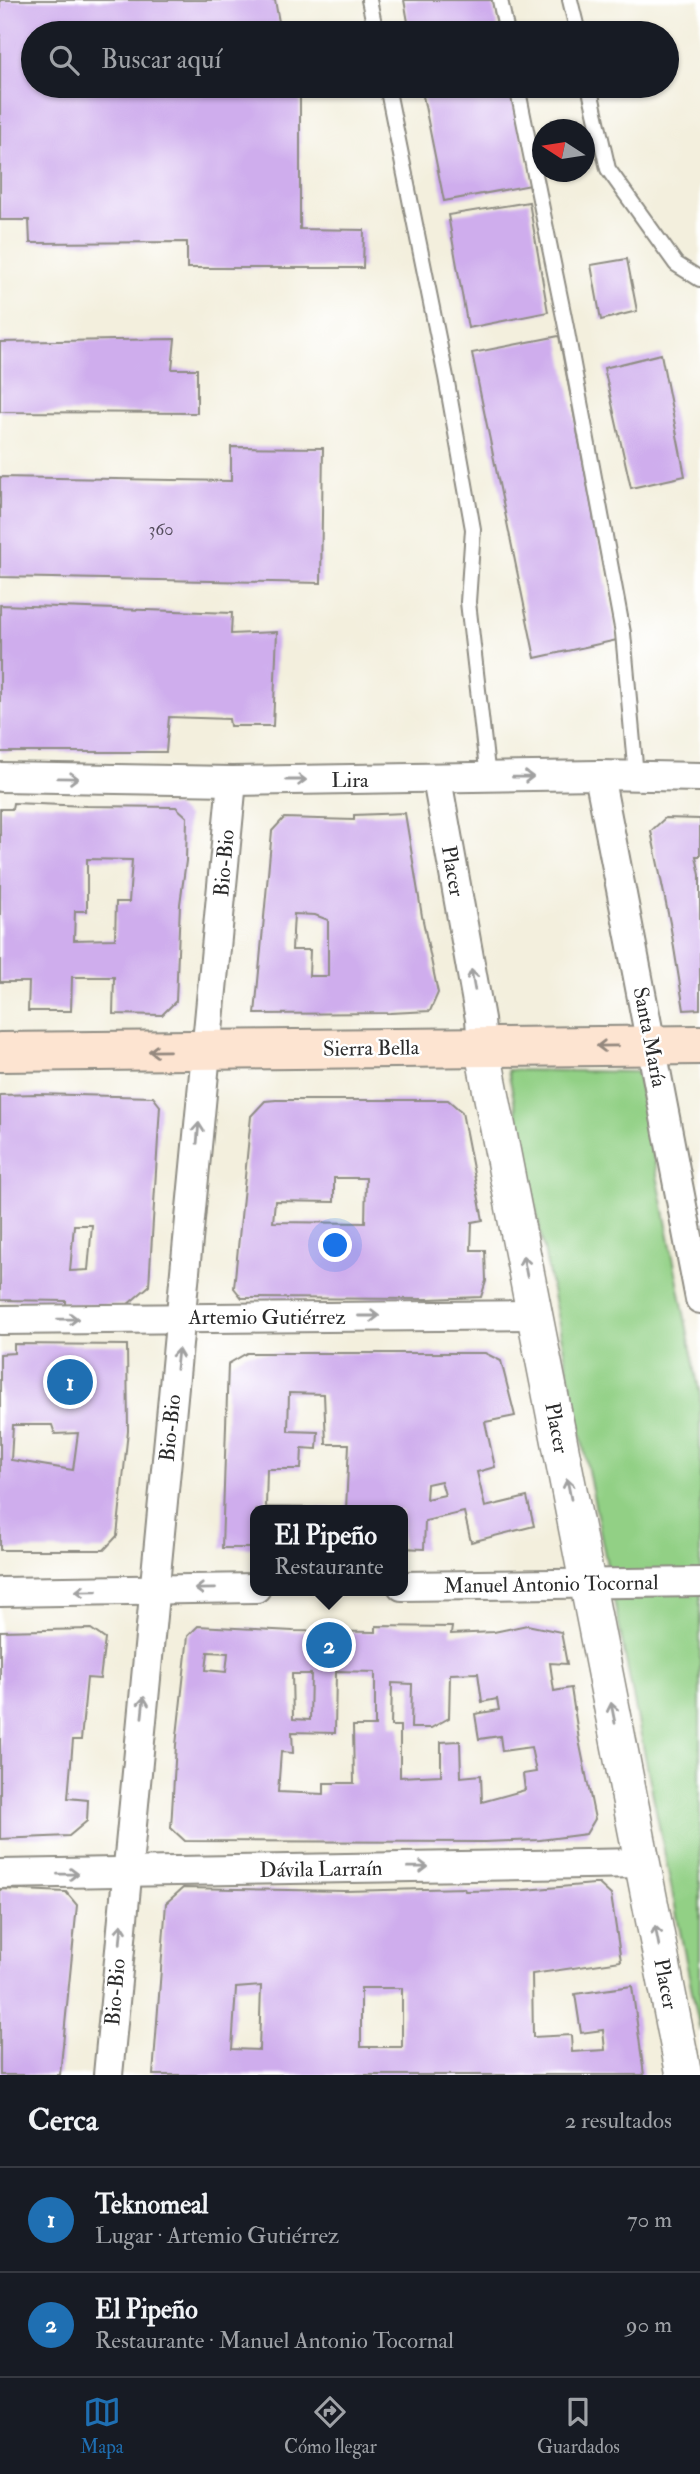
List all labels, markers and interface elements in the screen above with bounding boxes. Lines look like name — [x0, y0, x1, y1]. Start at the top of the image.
search box — [21, 21, 679, 98]
icon: search — [45, 41, 83, 79]
text: Buscar aquí — [101, 44, 221, 76]
north arrow — [532, 119, 595, 182]
house number: 360 — [148, 518, 174, 541]
street label: Lira — [331, 767, 369, 794]
one-way arrow — [56, 771, 79, 785]
one-way arrow — [511, 771, 534, 784]
one-way arrow — [284, 773, 307, 787]
street label: Bio-Bio — [208, 828, 241, 898]
street label: Placer — [435, 843, 470, 899]
one-way arrow — [466, 969, 479, 992]
street label: Santa María — [627, 985, 673, 1090]
street label: Sierra Bella — [323, 1034, 420, 1063]
one-way arrow — [596, 1039, 619, 1053]
one-way arrow — [148, 1044, 171, 1058]
one-way arrow — [192, 1122, 205, 1144]
your location — [318, 1228, 352, 1262]
one-way arrow — [518, 1255, 531, 1278]
street label: Artemio Gutiérrez — [187, 1304, 346, 1331]
one-way arrow — [357, 1309, 380, 1323]
one-way arrow — [56, 1312, 79, 1326]
one-way arrow — [171, 1348, 184, 1371]
pin: 1 — [47, 1356, 93, 1408]
street label: Bio-Bio — [154, 1393, 187, 1463]
street label: Placer — [538, 1400, 575, 1456]
one-way arrow — [562, 1478, 575, 1501]
popup — [250, 1505, 408, 1596]
text: El Pipeño — [274, 1520, 377, 1552]
text: Restaurante — [274, 1552, 384, 1581]
street label: Manuel Antonio Tocornal — [443, 1569, 659, 1600]
one-way arrow — [194, 1582, 217, 1596]
one-way arrow — [75, 1584, 98, 1598]
pin: 2 — [306, 1619, 352, 1671]
one-way arrow — [137, 1697, 150, 1719]
one-way arrow — [605, 1702, 619, 1725]
street label: Dávila Larraín — [259, 1855, 383, 1884]
one-way arrow — [406, 1860, 429, 1874]
one-way arrow — [56, 1867, 79, 1880]
one-way arrow — [115, 1923, 128, 1946]
one-way arrow — [649, 1925, 663, 1948]
street label: Placer — [647, 1956, 684, 2012]
street label: Bio-Bio — [99, 1957, 132, 2027]
text: Cerca — [28, 2102, 98, 2139]
text: 2 resultados — [565, 2106, 672, 2135]
text: Teknomeal — [95, 2189, 208, 2221]
text: 1 — [47, 2205, 55, 2234]
text: 70 m — [627, 2205, 672, 2234]
text: Lugar · Artemio Gutiérrez — [95, 2221, 339, 2250]
text: El Pipeño — [95, 2294, 198, 2326]
text: 2 — [45, 2310, 57, 2339]
text: 90 m — [626, 2310, 672, 2339]
text: Restaurante · Manuel Antonio Tocornal — [95, 2326, 454, 2355]
tab: Mapa — [80, 2393, 124, 2459]
tab: Cómo llegar — [284, 2393, 377, 2459]
tab: Guardados — [537, 2393, 620, 2459]

